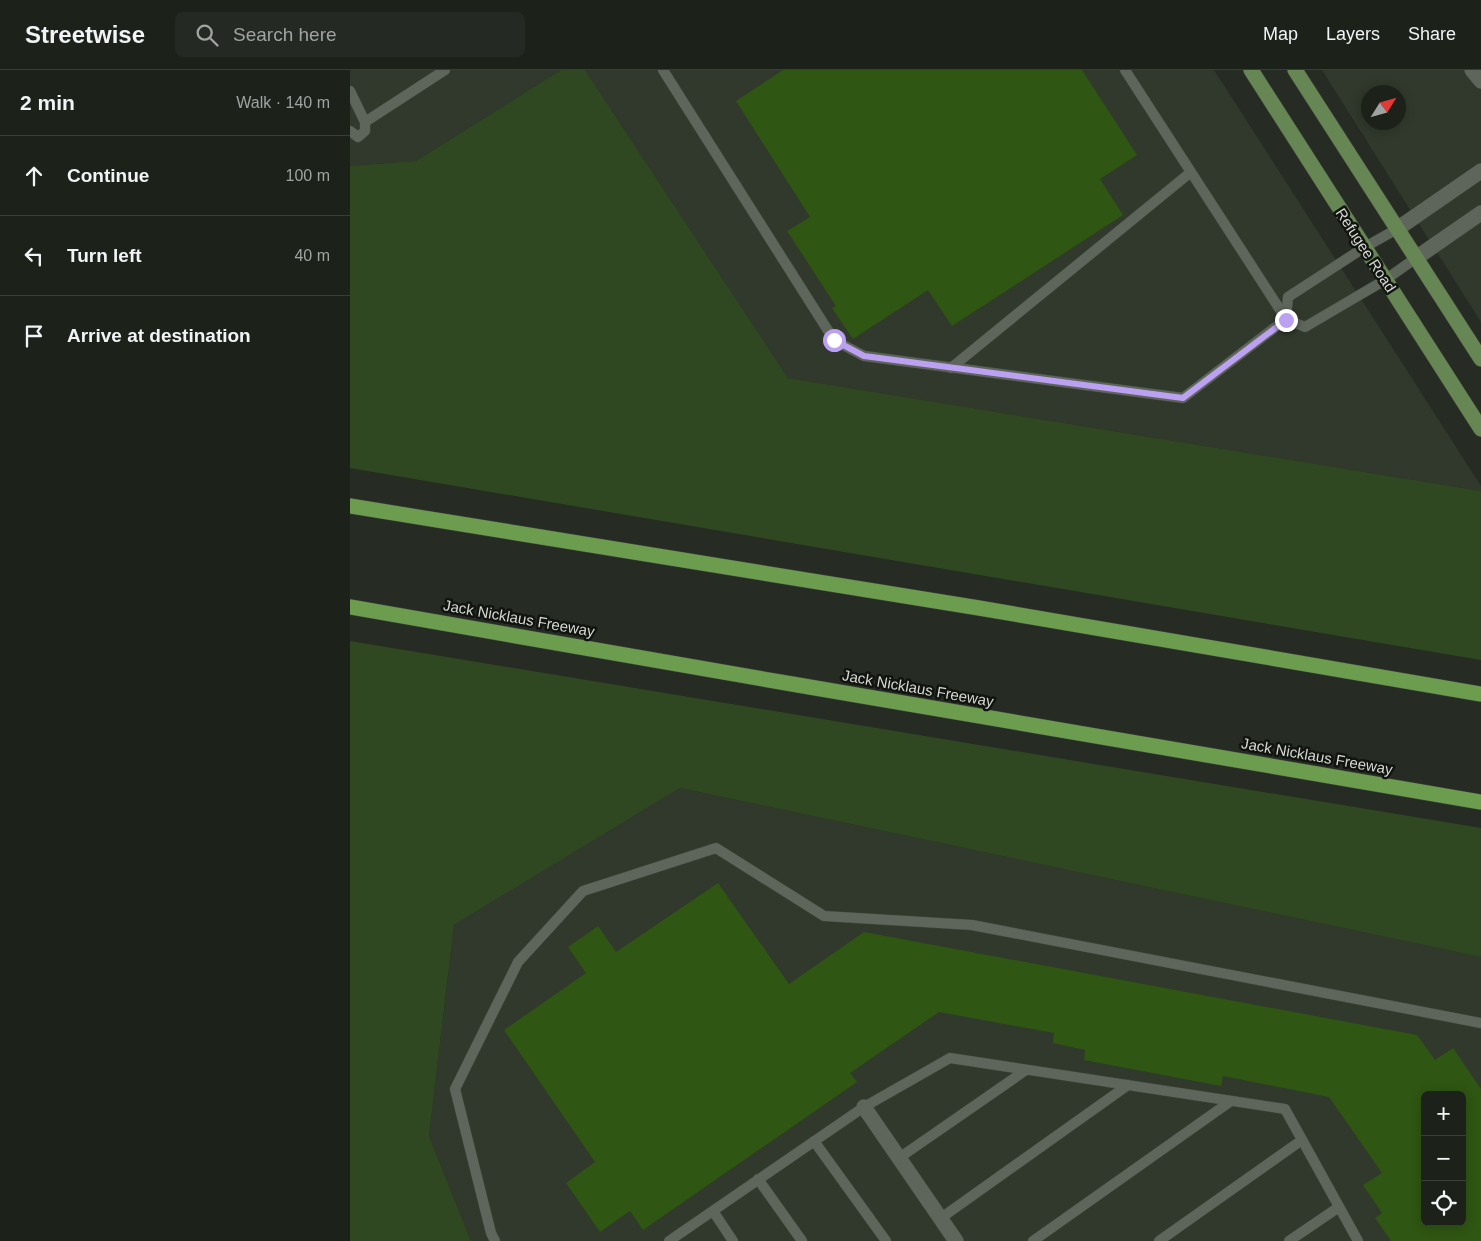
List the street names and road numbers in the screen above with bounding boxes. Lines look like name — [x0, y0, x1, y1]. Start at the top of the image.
street label: Refugee Road — [1333, 205, 1399, 295]
street label: Jack Nicklaus Freeway — [442, 596, 596, 640]
street label: Jack Nicklaus Freeway — [841, 666, 995, 710]
street label: Jack Nicklaus Freeway — [1240, 734, 1394, 778]

